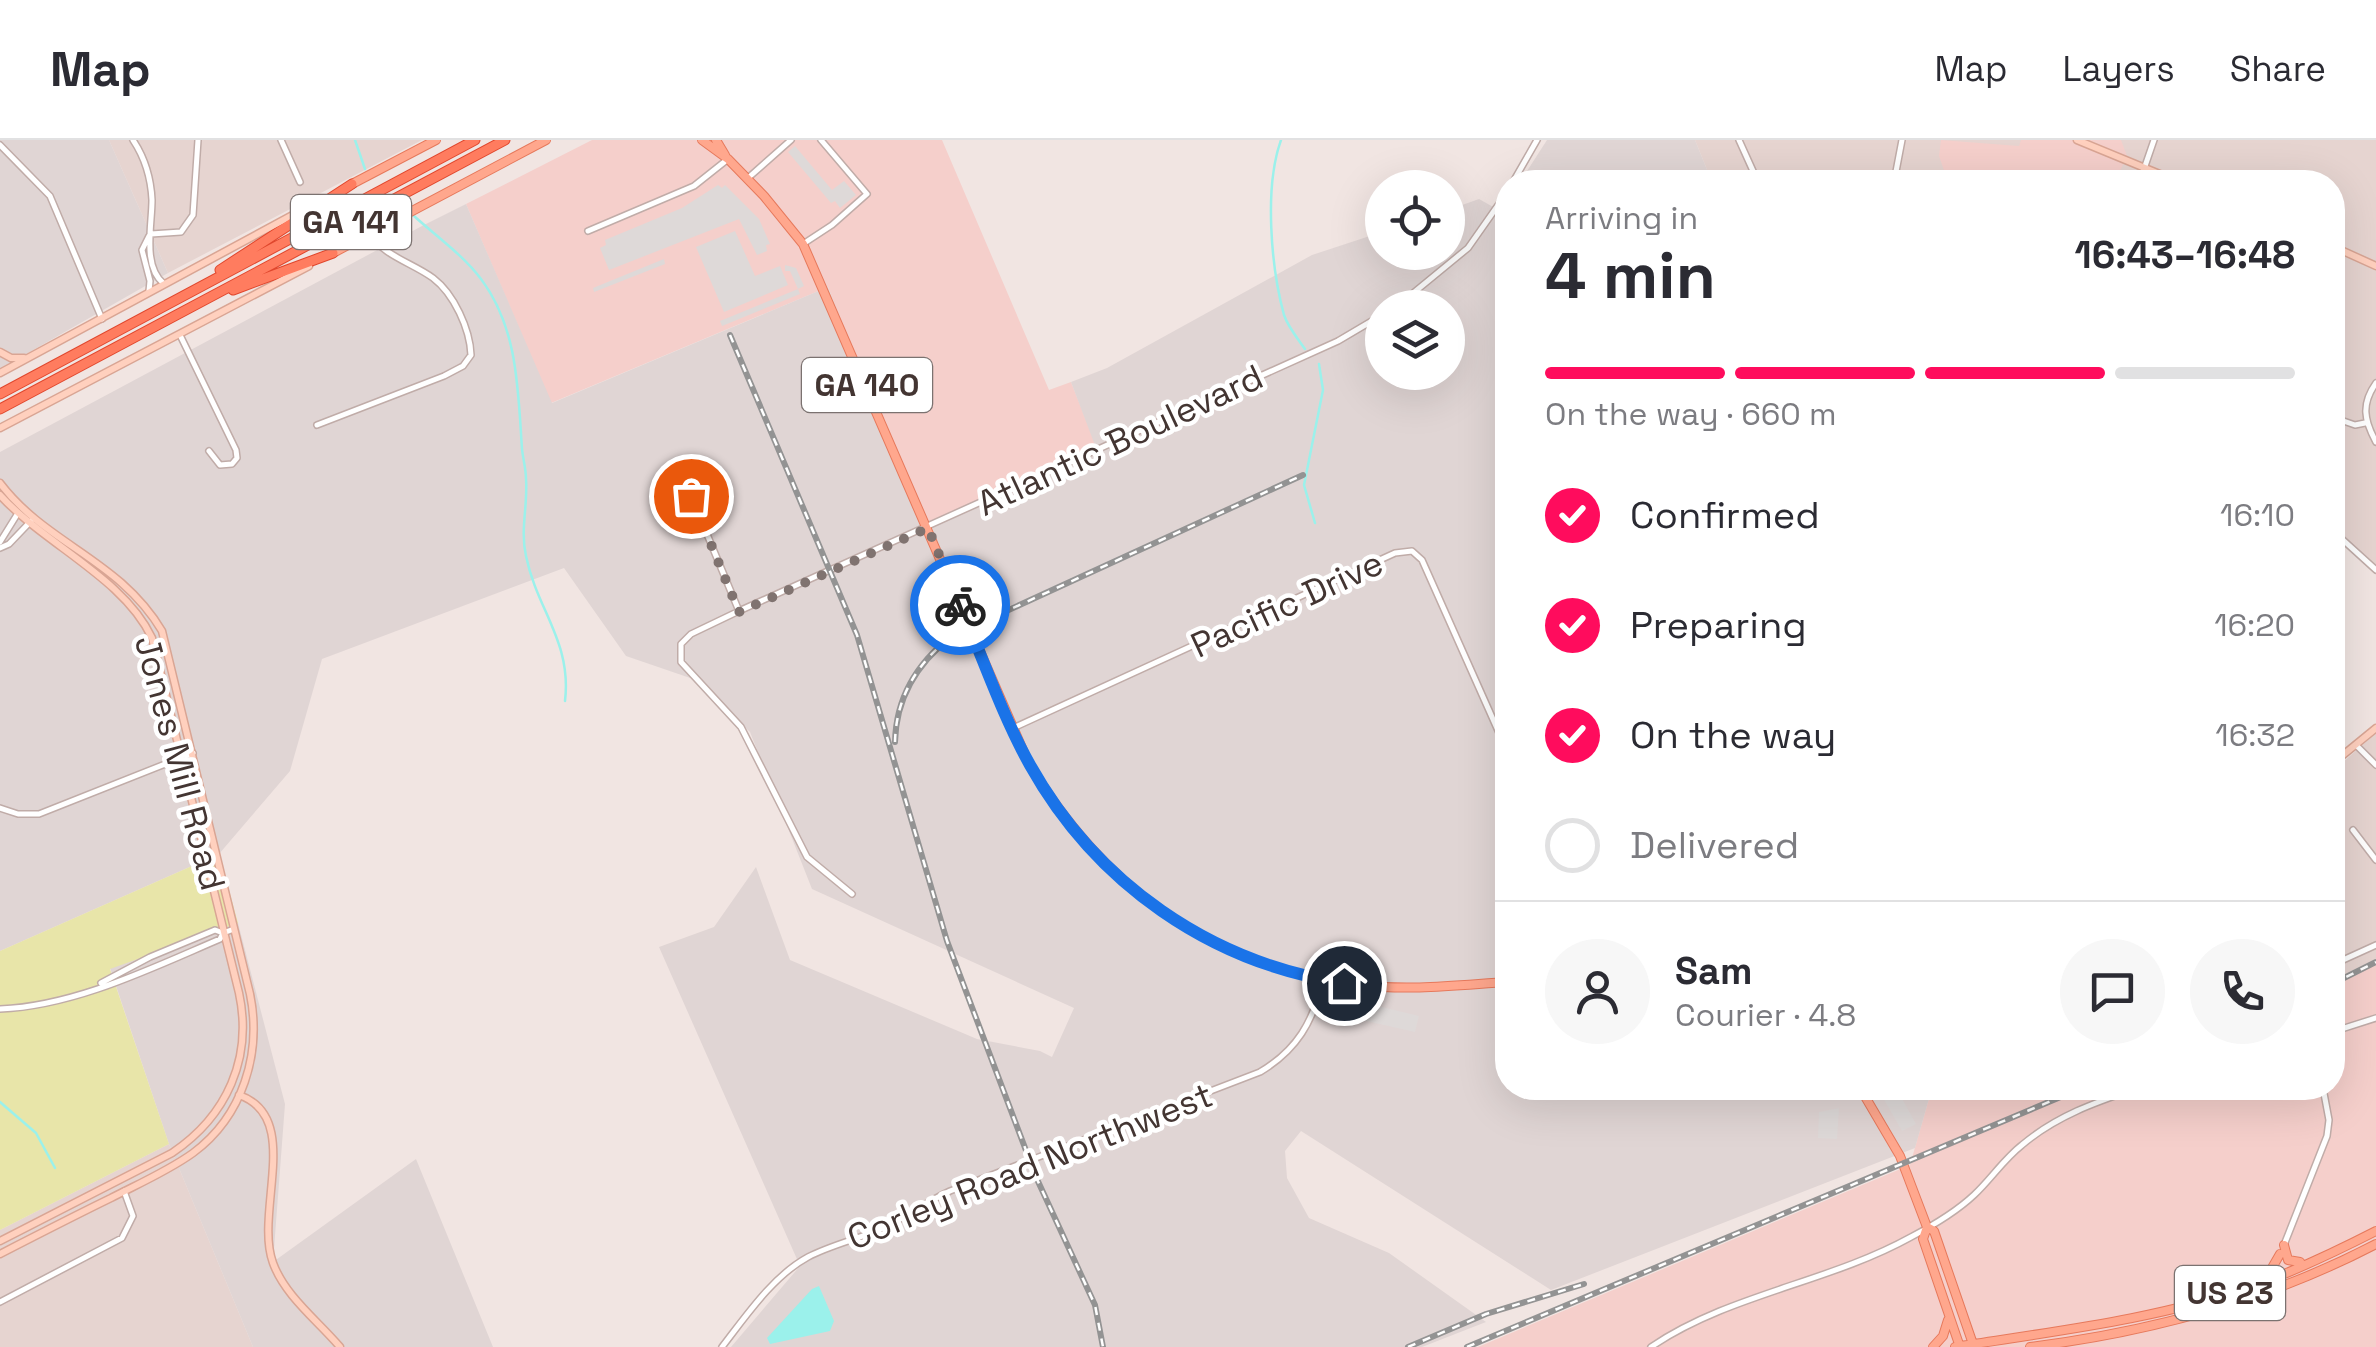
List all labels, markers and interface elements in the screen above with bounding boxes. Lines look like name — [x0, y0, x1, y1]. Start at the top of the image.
text: Map — [50, 39, 151, 100]
text: Map — [1934, 47, 2007, 91]
text: Layers — [2062, 47, 2175, 91]
text: Share — [2230, 47, 2326, 91]
map controls — [1365, 170, 1465, 390]
button: locate — [1365, 170, 1465, 270]
road number: GA 141 — [291, 195, 411, 249]
text: Arriving in — [1545, 198, 1698, 238]
text: 16:43–16:48 — [2075, 231, 2295, 279]
text: 4 min — [1545, 234, 1716, 317]
button: layers — [1365, 290, 1465, 390]
street label: Atlantic Boulevard — [970, 355, 1270, 525]
road number: GA 140 — [802, 358, 932, 412]
text: On the way · 660 m — [1545, 394, 1837, 434]
pin — [649, 454, 734, 539]
icon: bag — [664, 469, 719, 524]
icon: check — [1545, 488, 1600, 543]
text: Confirmed — [1630, 491, 1820, 539]
text: 16:10 — [2220, 495, 2295, 535]
street label: Pacific Drive — [1184, 540, 1390, 668]
courier — [910, 555, 1010, 655]
icon: bike — [933, 578, 988, 633]
icon: check — [1545, 598, 1600, 653]
text: Preparing — [1630, 601, 1807, 649]
text: 16:20 — [2214, 605, 2295, 645]
street label: Jones Mill Road — [125, 631, 235, 895]
icon: check — [1545, 708, 1600, 763]
text: On the way — [1630, 711, 1836, 759]
text: 16:32 — [2215, 715, 2295, 755]
text: Delivered — [1630, 821, 1799, 869]
button: person — [1545, 939, 1650, 1044]
button: chat — [2060, 939, 2165, 1044]
button: phone — [2190, 939, 2295, 1044]
pin — [1302, 941, 1387, 1026]
text: Sam — [1675, 947, 1752, 995]
icon: home — [1317, 956, 1372, 1011]
text: Courier · 4.8 — [1675, 995, 1856, 1035]
street label: Corley Road Northwest — [841, 1073, 1219, 1259]
road number: US 23 — [2175, 1266, 2285, 1320]

